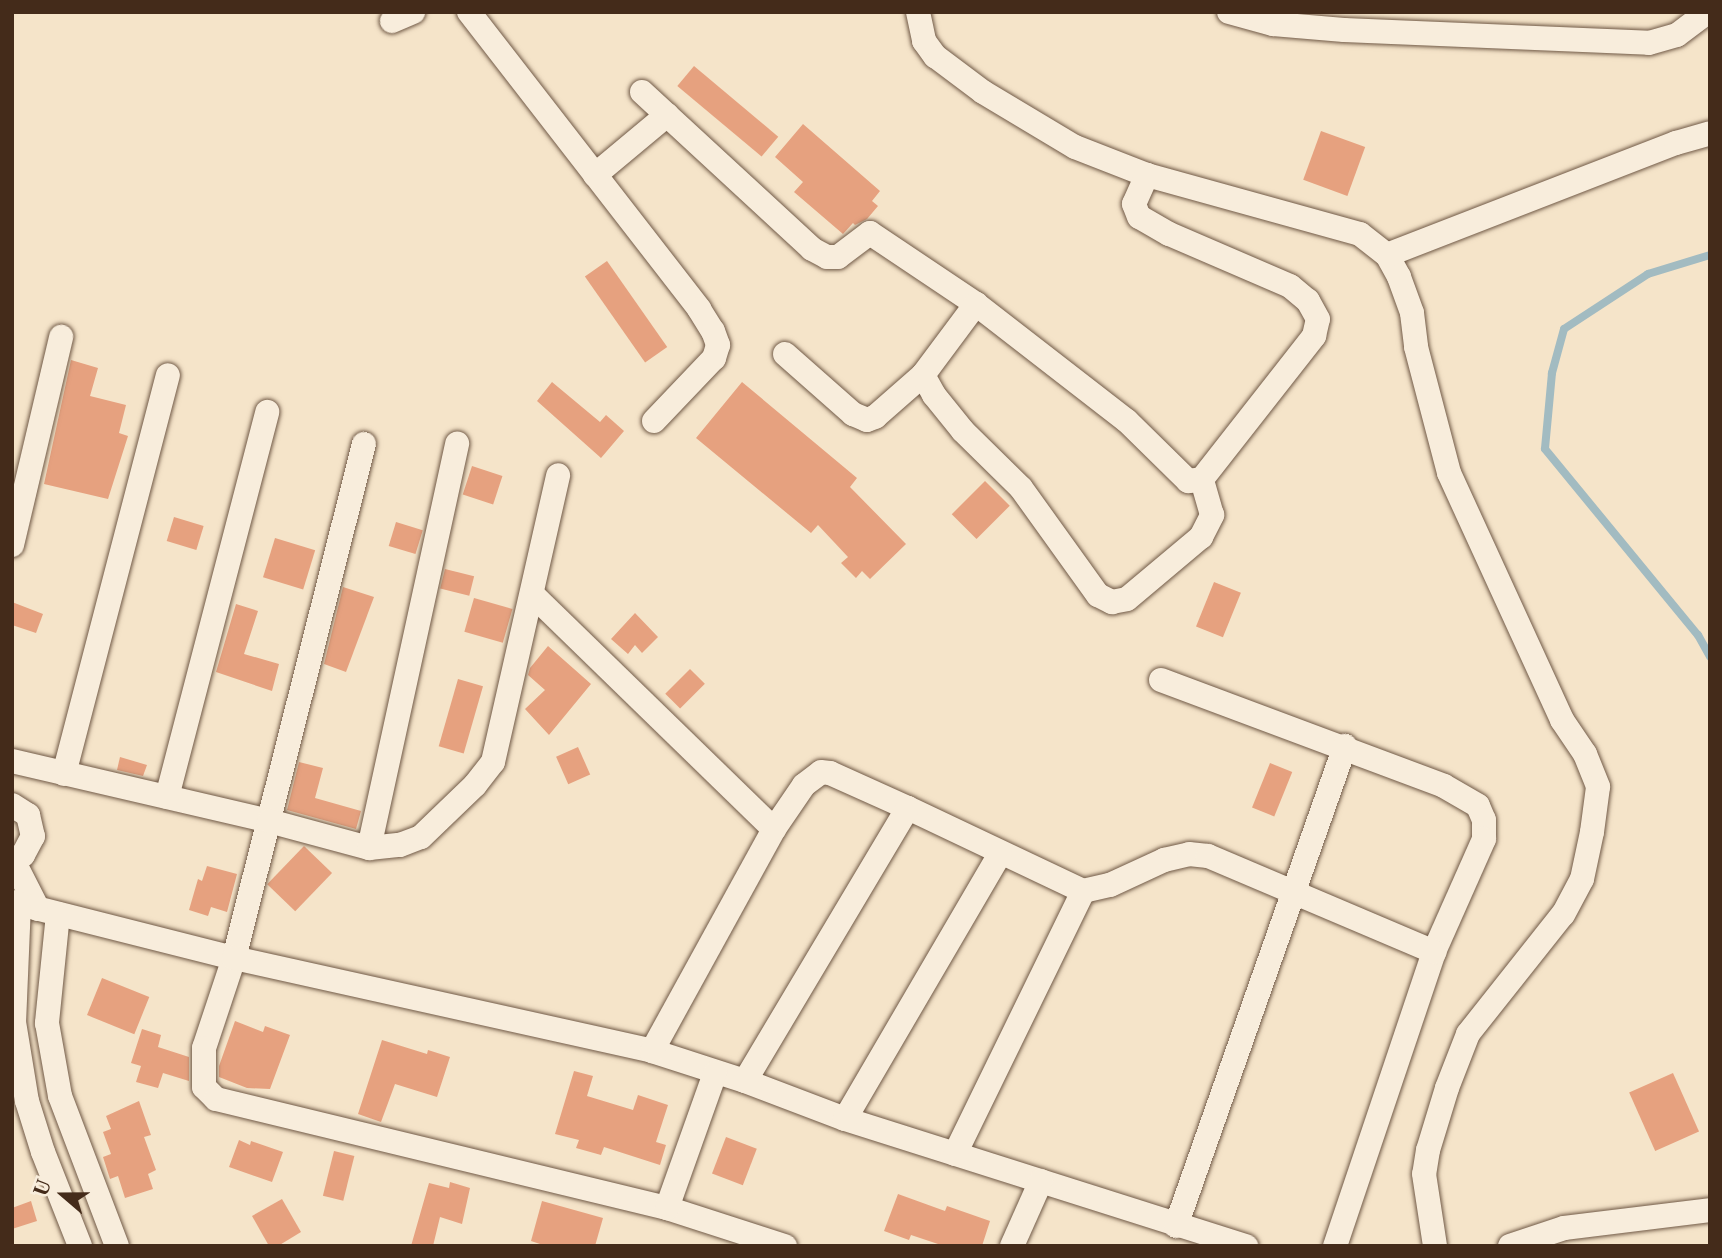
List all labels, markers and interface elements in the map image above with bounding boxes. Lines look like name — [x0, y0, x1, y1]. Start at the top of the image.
north arrow — [28, 1160, 98, 1230]
text: U — [29, 1176, 56, 1199]

